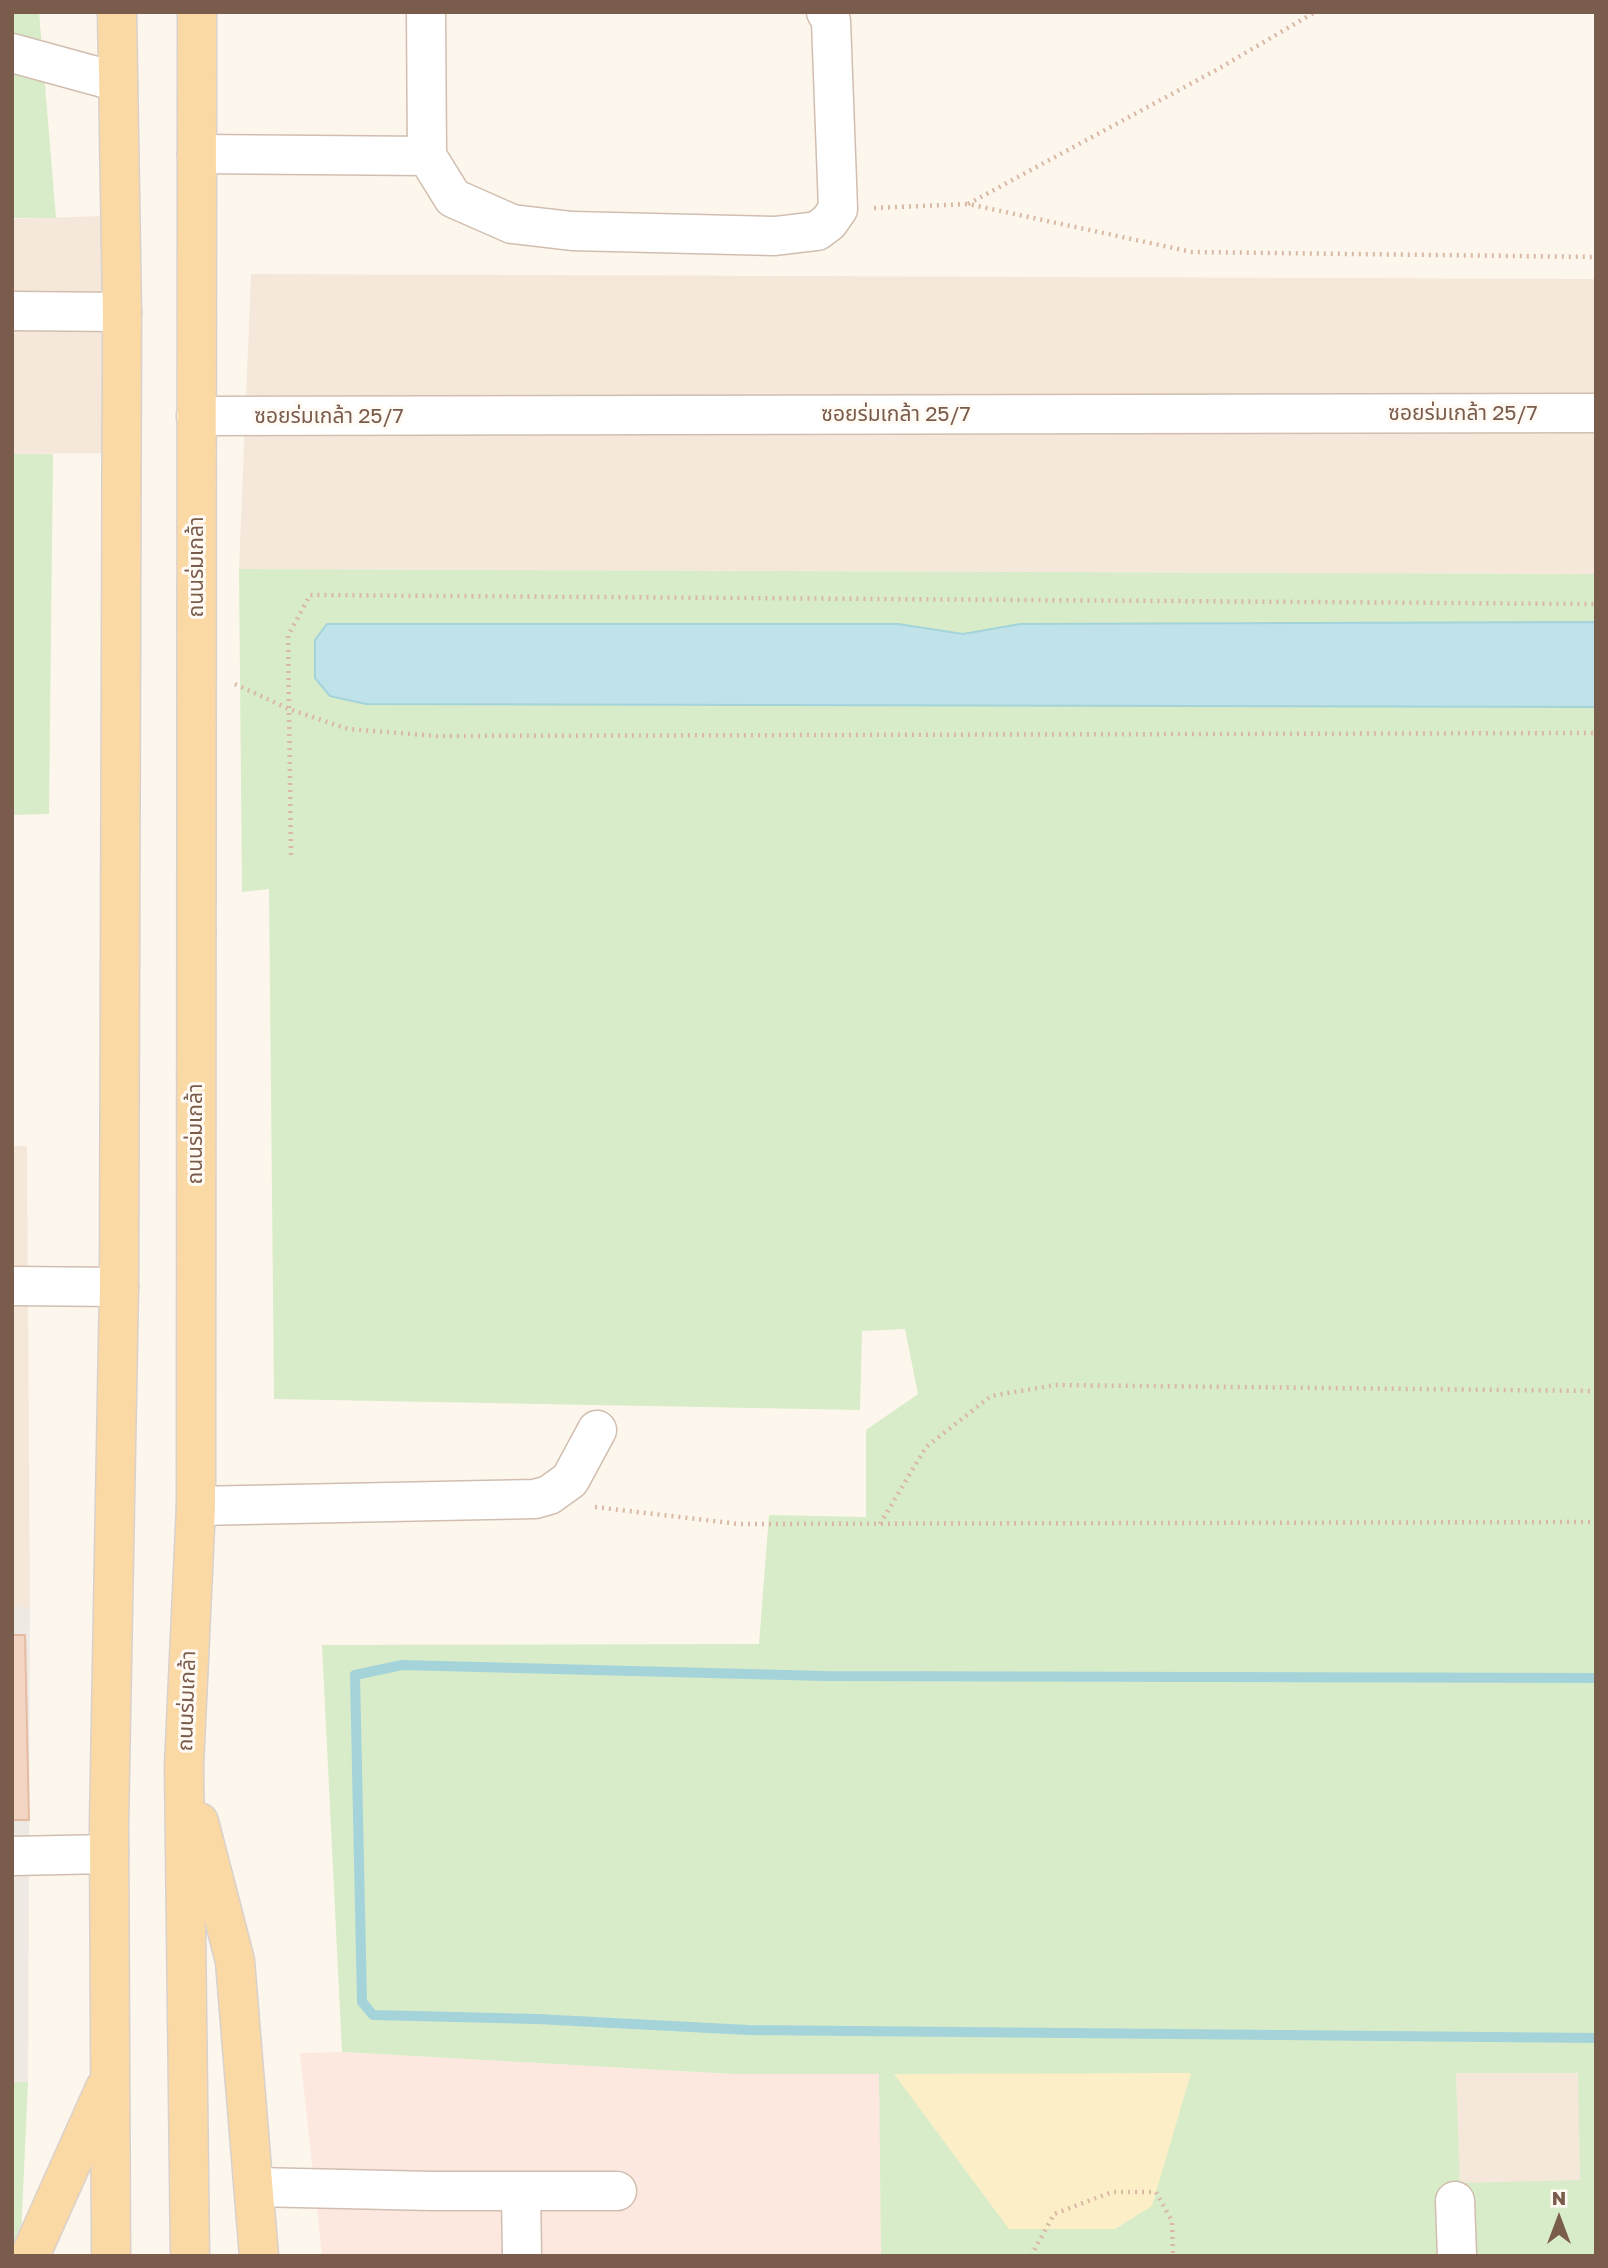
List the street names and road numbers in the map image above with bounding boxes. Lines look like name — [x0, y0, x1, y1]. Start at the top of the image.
street label: ซอยร่มเกล้า 25/7 — [1388, 400, 1538, 426]
street label: ซอยร่มเกล้า 25/7 — [821, 401, 971, 427]
street label: ซอยร่มเกล้า 25/7 — [254, 403, 404, 429]
street label: ถนนร่มเกล้า — [183, 517, 209, 617]
street label: ถนนร่มเกล้า — [182, 1084, 208, 1184]
street label: ถนนร่มเกล้า — [173, 1650, 201, 1752]

